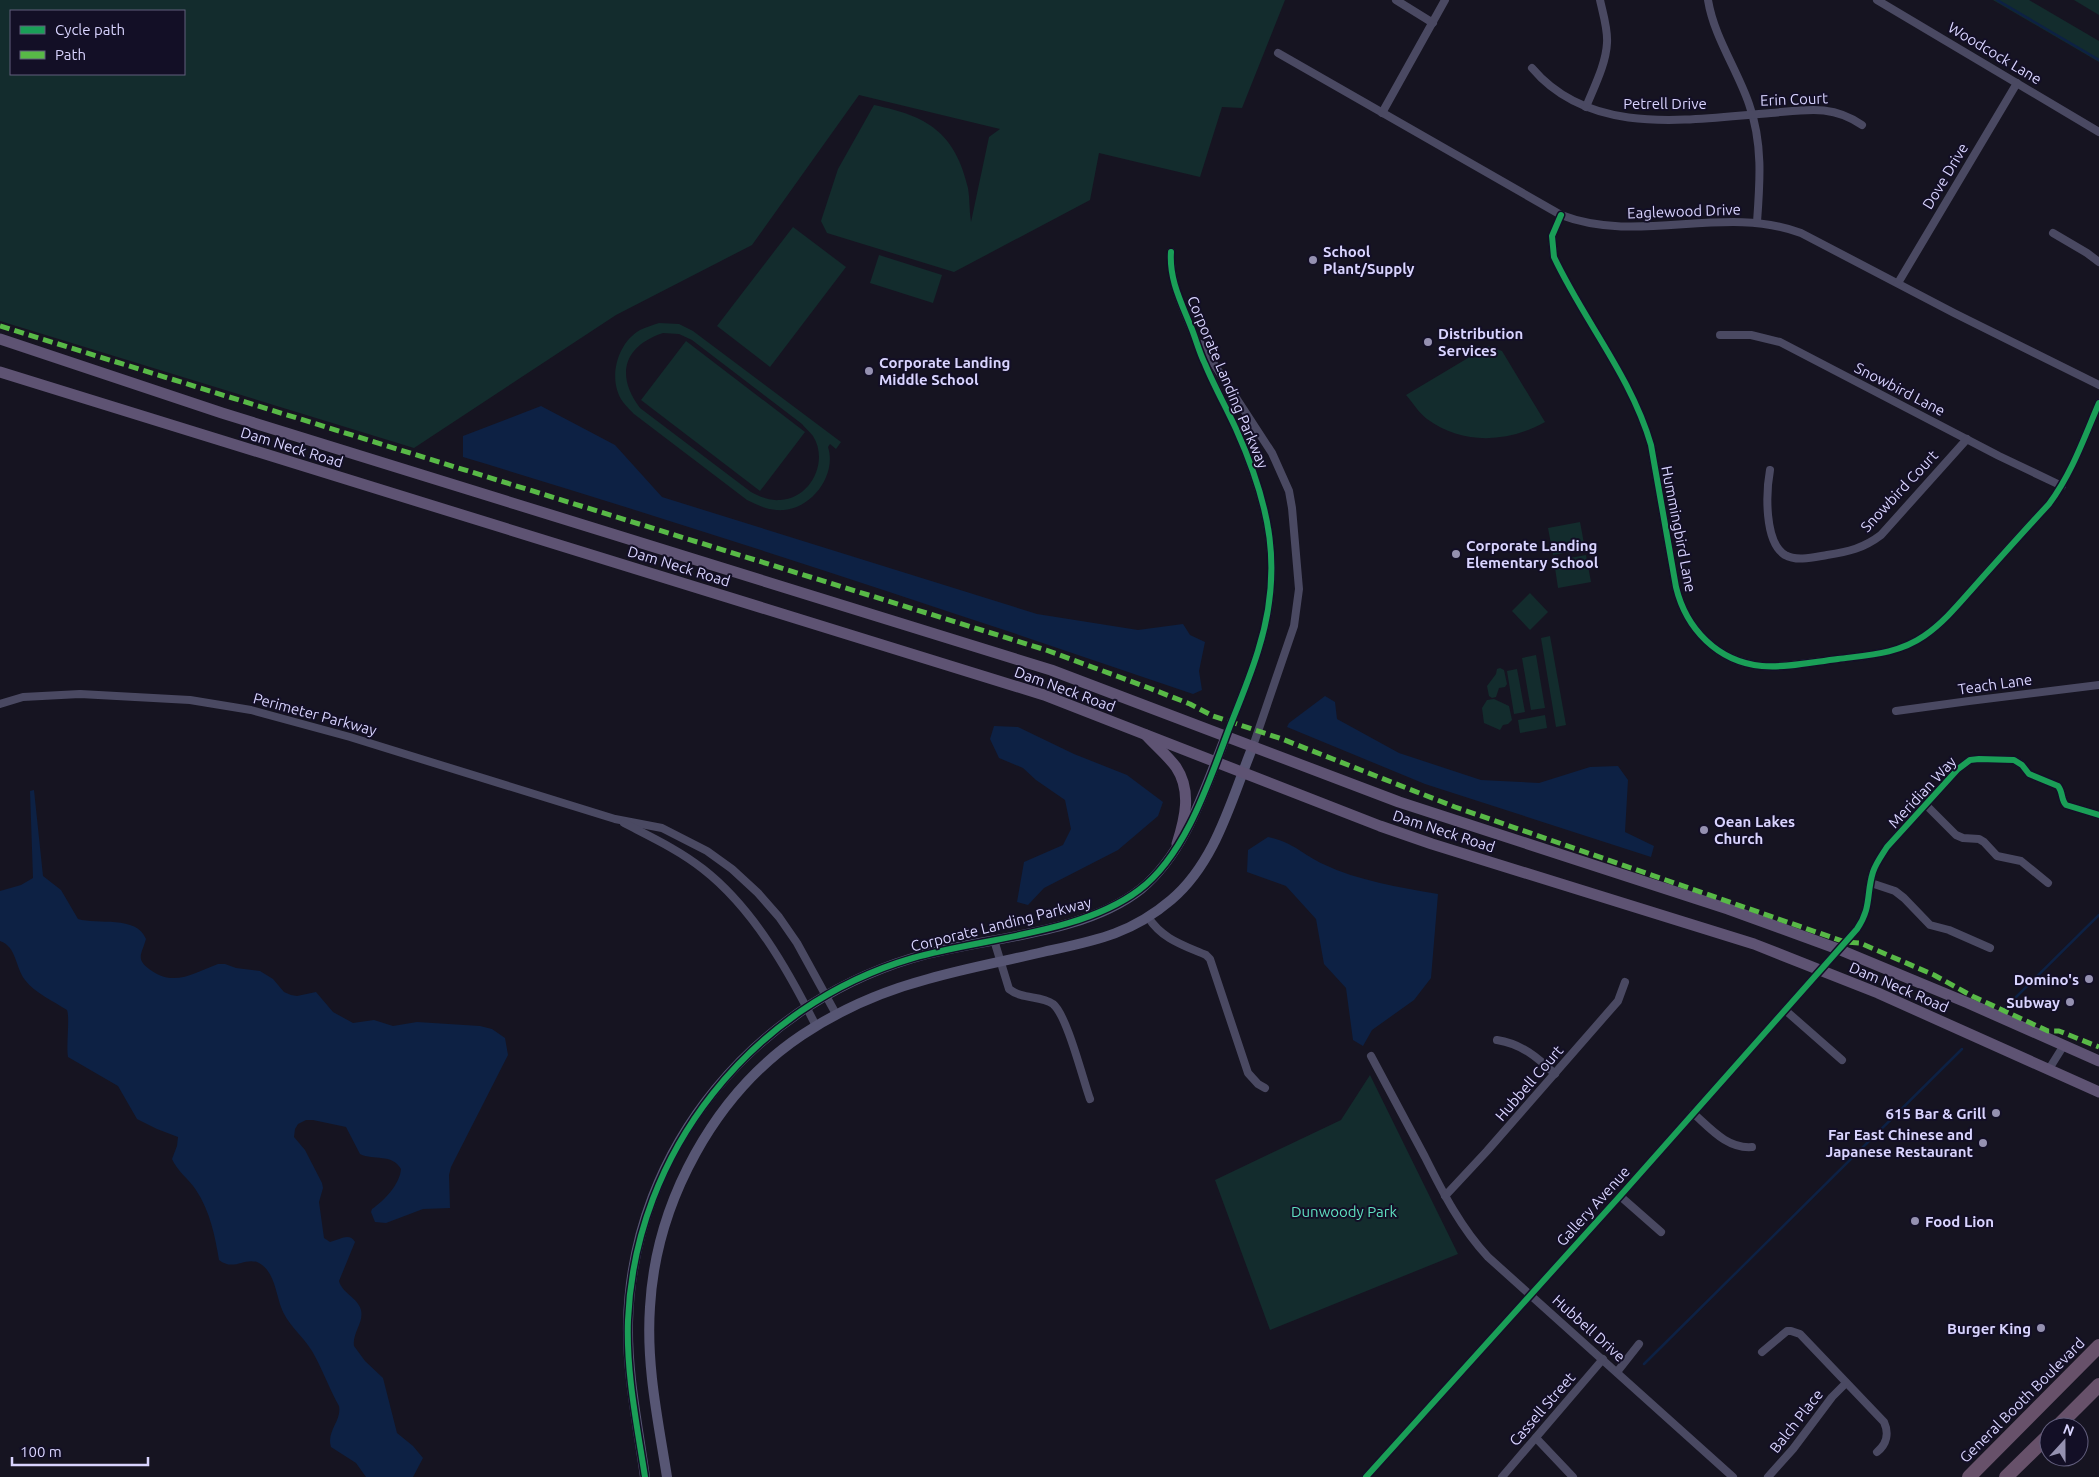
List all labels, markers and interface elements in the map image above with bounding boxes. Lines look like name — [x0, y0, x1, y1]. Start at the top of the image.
legend — [10, 10, 185, 75]
street label: Woodcock Lane — [1945, 18, 2045, 88]
text: Cycle path — [55, 21, 125, 38]
text: Path — [55, 46, 86, 63]
street label: Erin Court — [1760, 89, 1828, 109]
street label: Petrell Drive — [1623, 95, 1707, 112]
street label: Dove Drive — [1919, 140, 1971, 212]
street label: Eaglewood Drive — [1627, 201, 1741, 221]
place label: School Plant/Supply — [1323, 243, 1415, 277]
marker: School Plant/Supply — [1307, 254, 1319, 266]
street label: Corporate Landing Parkway — [1184, 293, 1272, 471]
place label: Distribution Services — [1438, 325, 1523, 359]
marker: Distribution Services — [1422, 336, 1434, 348]
place label: Corporate Landing Middle School — [879, 354, 1010, 388]
street label: Snowbird Lane — [1852, 359, 1948, 419]
marker: Corporate Landing Middle School — [863, 365, 875, 377]
street label: Dam Neck Road — [239, 423, 345, 471]
street label: Snowbird Court — [1857, 447, 1941, 535]
street label: Hummingbird Lane — [1658, 464, 1700, 594]
place label: Corporate Landing Elementary School — [1466, 537, 1599, 571]
street label: Dam Neck Road — [626, 542, 732, 590]
marker: Corporate Landing Elementary School — [1450, 548, 1462, 560]
street label: Dam Neck Road — [1012, 663, 1118, 715]
street label: Teach Lane — [1957, 670, 2033, 698]
street label: Perimeter Parkway — [251, 689, 379, 739]
street label: Meridian Way — [1885, 753, 1959, 831]
street label: Dam Neck Road — [1391, 807, 1497, 855]
place label: Oean Lakes Church — [1714, 813, 1795, 847]
marker: Oean Lakes Church — [1698, 824, 1710, 836]
street label: Corporate Landing Parkway — [909, 893, 1093, 955]
street label: Dam Neck Road — [1847, 958, 1951, 1016]
place label: Domino's — [2014, 971, 2079, 988]
marker: Domino's — [2083, 973, 2095, 985]
place label: Subway — [2006, 994, 2060, 1011]
marker: Subway — [2064, 996, 2076, 1008]
street label: Hubbell Court — [1492, 1042, 1566, 1124]
place label: 615 Bar & Grill — [1886, 1105, 1986, 1122]
marker: 615 Bar & Grill — [1990, 1107, 2002, 1119]
place label: Far East Chinese and Japanese Restaurant — [1825, 1126, 1974, 1160]
marker: Far East Chinese and Japanese Restaurant — [1977, 1137, 1989, 1149]
street label: Gallery Avenue — [1553, 1163, 1633, 1249]
park label: Dunwoody Park — [1291, 1203, 1397, 1220]
place label: Food Lion — [1925, 1213, 1994, 1230]
marker: Food Lion — [1909, 1215, 1921, 1227]
street label: Hubbell Drive — [1549, 1291, 1629, 1365]
place label: Burger King — [1947, 1320, 2031, 1337]
marker: Burger King — [2035, 1322, 2047, 1334]
street label: General Booth Boulevard — [1956, 1334, 2088, 1466]
street label: Cassell Street — [1506, 1369, 1578, 1449]
street label: Balch Place — [1766, 1386, 1826, 1456]
north arrow — [2039, 1417, 2089, 1467]
text: N — [2061, 1421, 2076, 1439]
scale bar — [12, 1434, 149, 1466]
text: 100 m — [20, 1443, 62, 1460]

